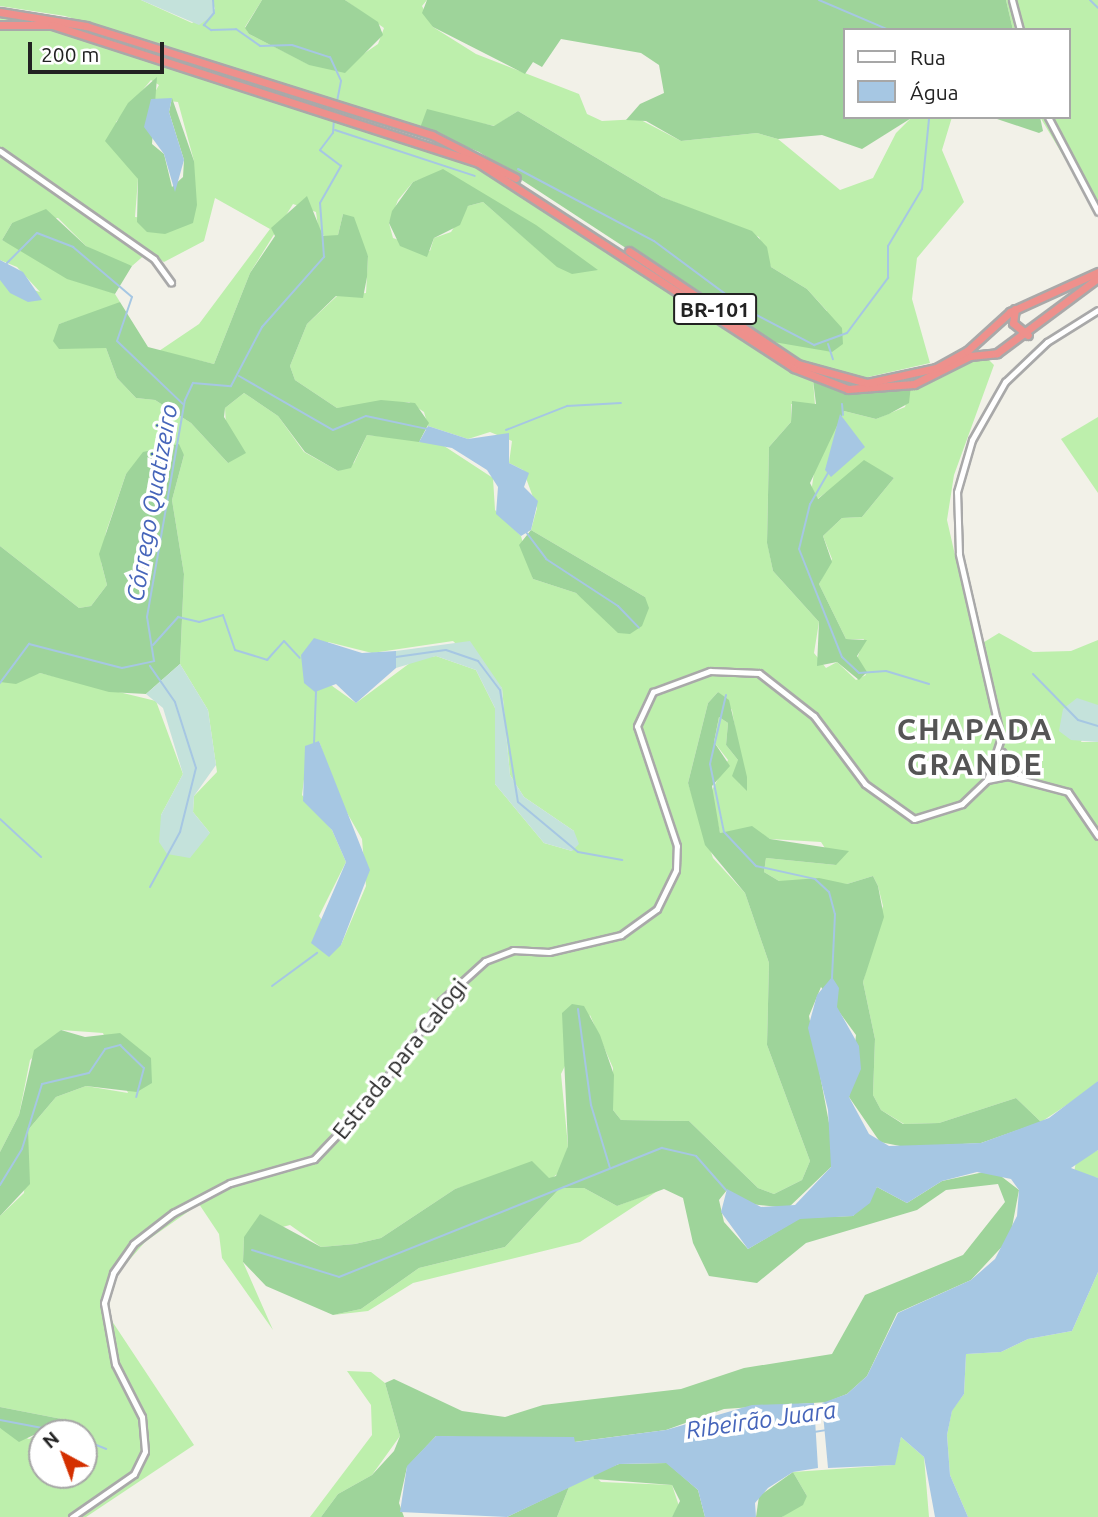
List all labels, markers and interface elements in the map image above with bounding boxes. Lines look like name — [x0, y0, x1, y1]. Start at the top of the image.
scale bar — [32, 28, 168, 72]
legend — [842, 28, 1070, 119]
text: 200 m — [41, 42, 99, 66]
text: Rua — [910, 45, 946, 69]
text: Água — [910, 80, 959, 104]
road number: BR-101 — [673, 292, 757, 326]
water label: Córrego Quatizeiro — [120, 402, 184, 604]
district label: CHAPADA GRANDE — [898, 711, 1052, 782]
street label: Estrada para Calogi — [327, 973, 473, 1145]
water label: Ribeirão Juara — [684, 1395, 838, 1445]
north arrow — [28, 1419, 98, 1489]
text: N — [38, 1427, 63, 1453]

